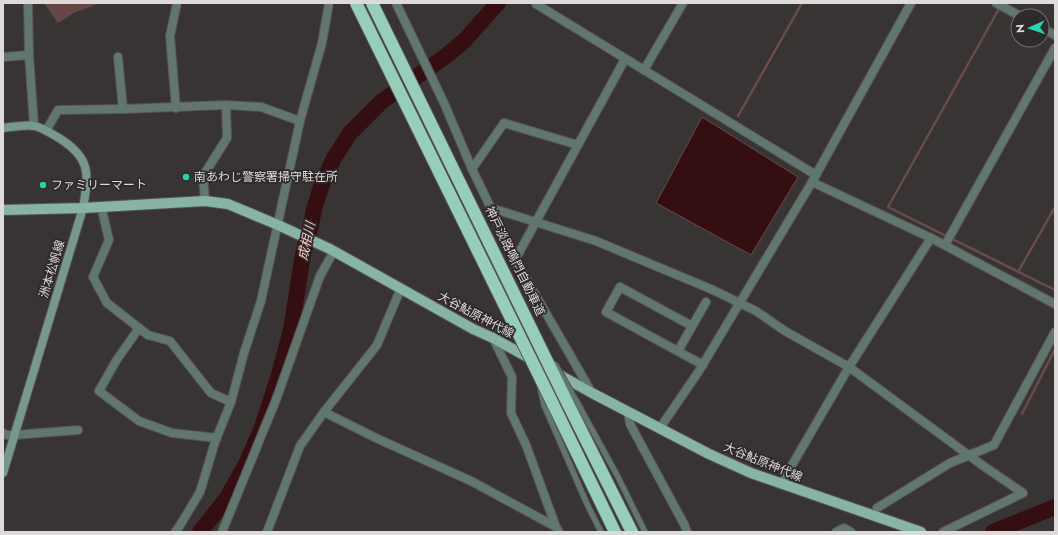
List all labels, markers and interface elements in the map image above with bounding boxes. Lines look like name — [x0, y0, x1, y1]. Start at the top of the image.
north arrow — [1010, 8, 1050, 48]
text: N — [1012, 24, 1028, 33]
place label: 南あわじ警察署掃守駐在所 — [194, 168, 338, 186]
marker: 南あわじ警察署掃守駐在所 — [181, 172, 191, 182]
place label: ファミリーマート — [51, 176, 147, 194]
marker: ファミリーマート — [38, 180, 48, 190]
street label: 神戸淡路鳴門自動車道 — [481, 203, 549, 319]
water label: 成相川 — [293, 218, 320, 262]
street label: 洲本松帆線 — [35, 238, 69, 300]
street label: 大谷鮎原神代線 — [435, 287, 517, 343]
street label: 大谷鮎原神代線 — [721, 438, 805, 486]

